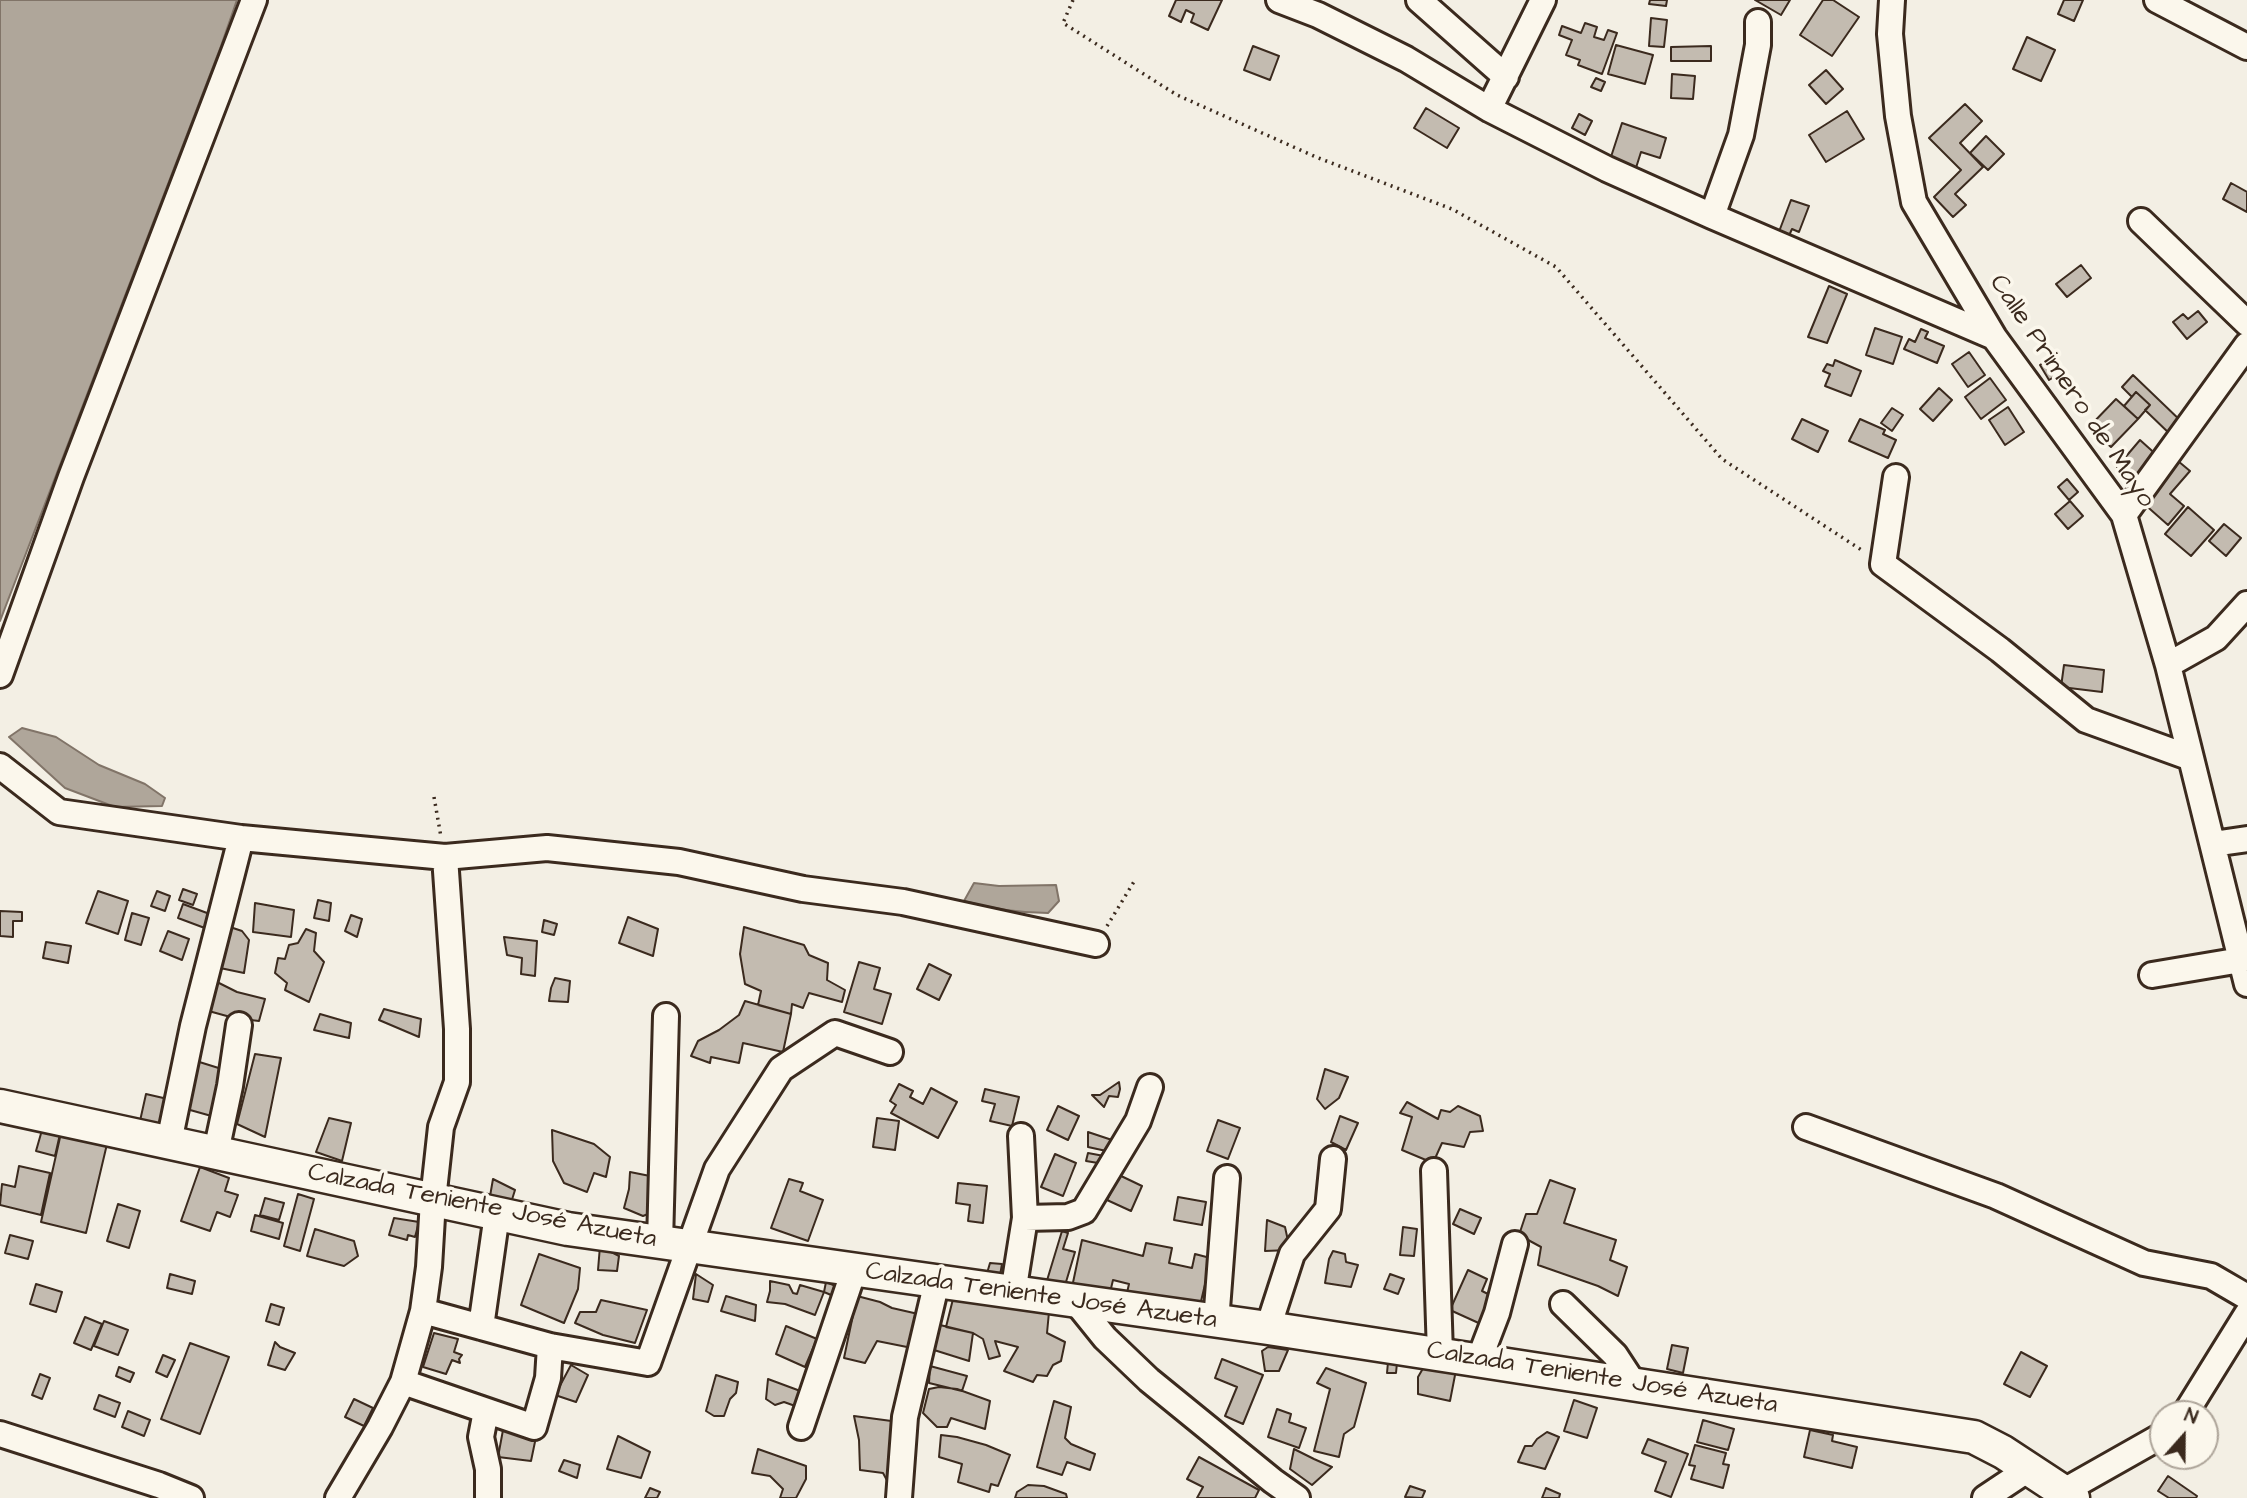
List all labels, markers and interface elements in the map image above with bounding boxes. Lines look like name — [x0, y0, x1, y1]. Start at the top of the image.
street label: Calle Primero de Mayo — [1981, 270, 2161, 514]
street label: Calzada Teniente José Azueta — [305, 1158, 659, 1256]
street label: Calzada Teniente José Azueta — [863, 1257, 1219, 1337]
street label: Calzada Teniente José Azueta — [1424, 1336, 1780, 1422]
north arrow — [2149, 1400, 2219, 1470]
text: N — [2181, 1402, 2201, 1432]

